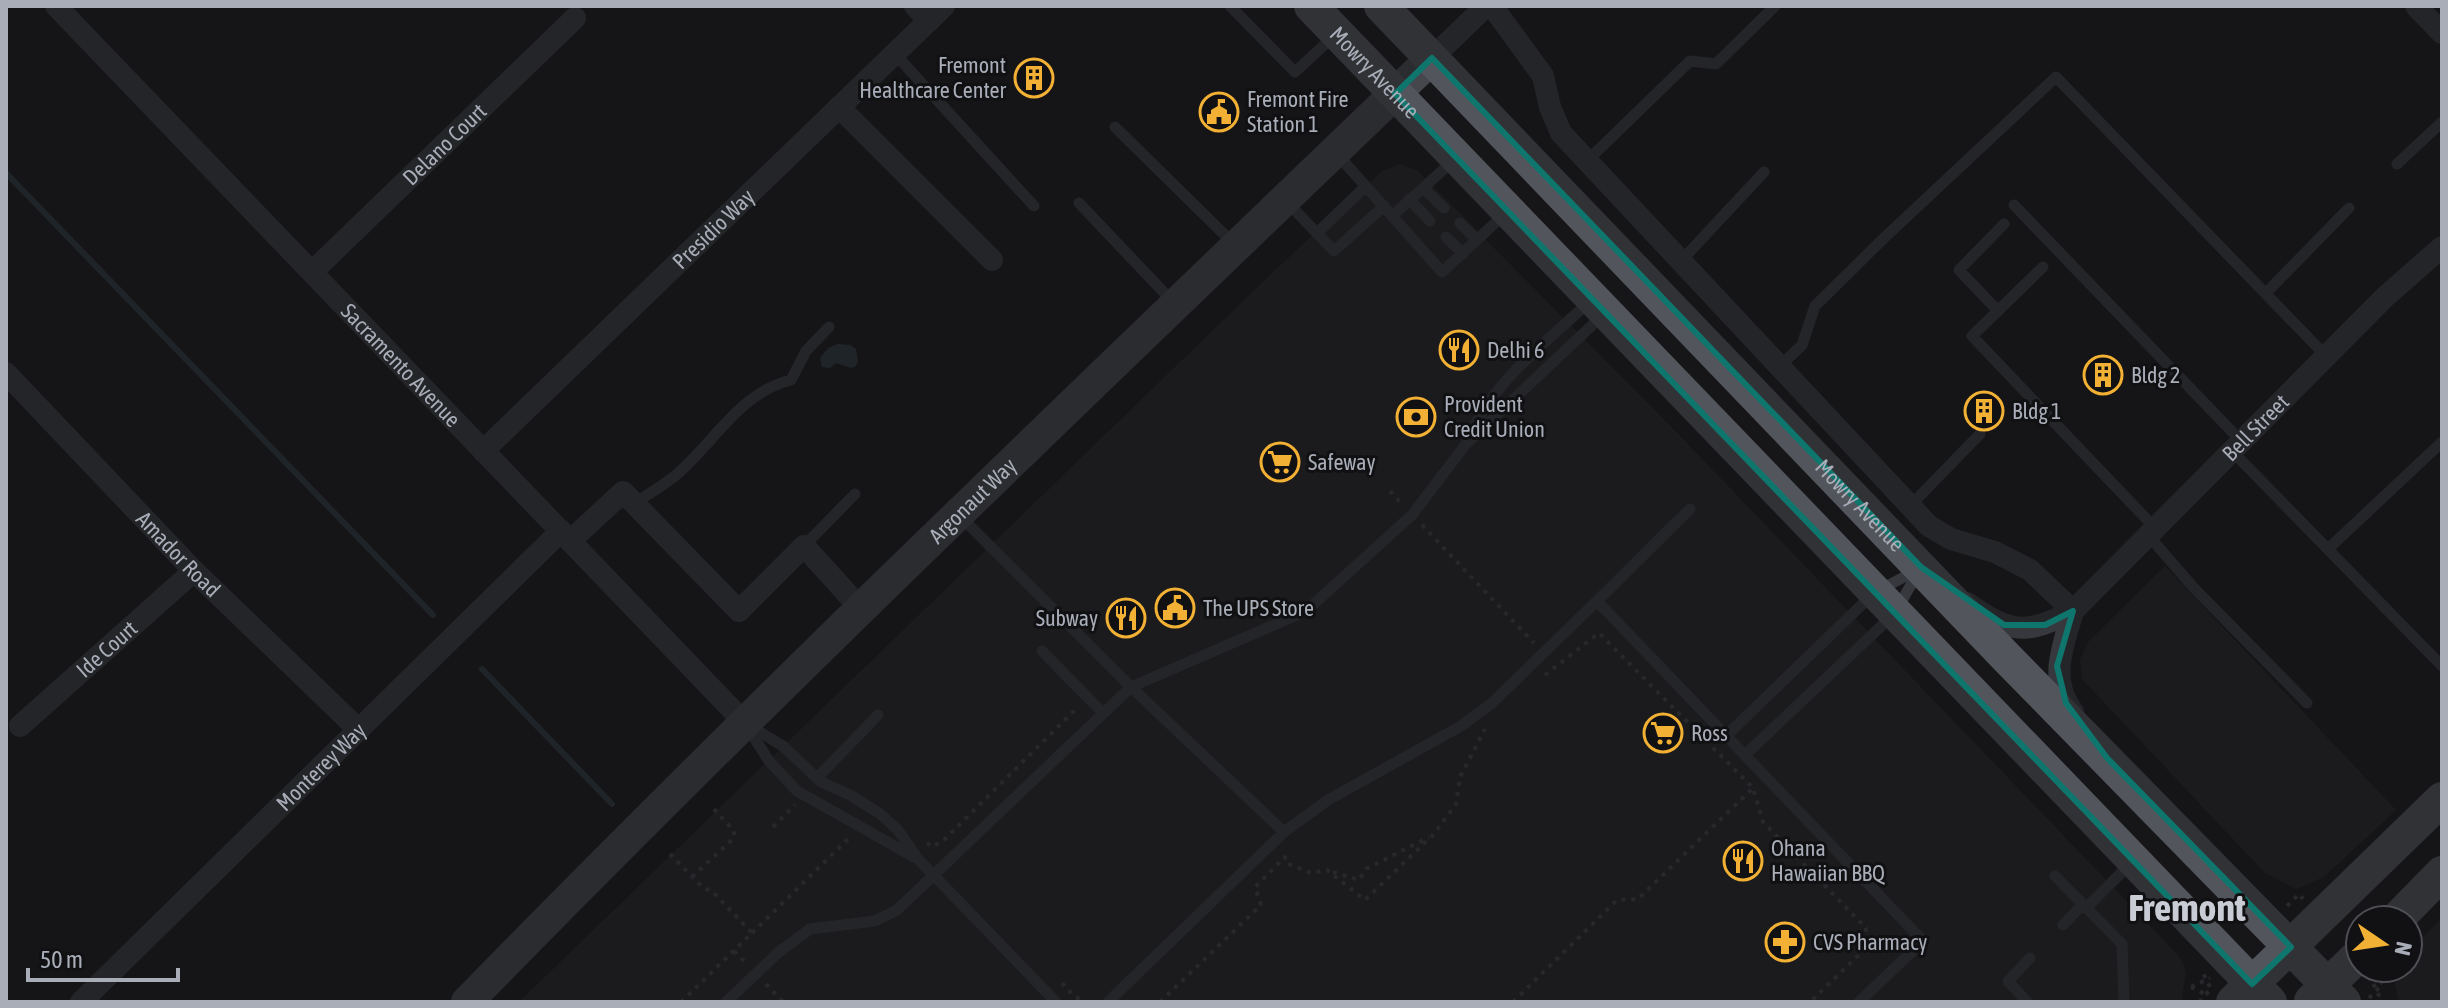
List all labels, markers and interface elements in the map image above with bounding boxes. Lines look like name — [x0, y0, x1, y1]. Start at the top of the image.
street label: Mowry Avenue — [1325, 21, 1425, 124]
place label: Fremont Healthcare Center — [859, 52, 1007, 103]
building icon: Fremont Healthcare Center — [1013, 57, 1055, 99]
place label: Fremont Fire Station 1 — [1247, 86, 1349, 137]
public building icon: Fremont Fire Station 1 — [1198, 91, 1240, 133]
street label: Delano Court — [397, 98, 491, 190]
street label: Presidio Way — [667, 183, 760, 274]
street label: Sacramento Avenue — [336, 298, 466, 432]
restaurant icon: Delhi 6 — [1438, 329, 1480, 371]
place label: Delhi 6 — [1487, 337, 1544, 363]
building icon: Bldg 2 — [2082, 354, 2124, 396]
place label: Bldg 2 — [2131, 362, 2180, 388]
street label: Bell Street — [2217, 389, 2294, 466]
building icon: Bldg 1 — [1963, 390, 2005, 432]
place label: Provident Credit Union — [1444, 391, 1545, 442]
bank icon: Provident Credit Union — [1395, 396, 1437, 438]
place label: Bldg 1 — [2012, 398, 2061, 424]
supermarket icon: Safeway — [1259, 441, 1301, 483]
place label: Safeway — [1308, 449, 1376, 475]
street label: Argonaut Way — [923, 452, 1021, 549]
street label: Mowry Avenue — [1810, 454, 1910, 557]
street label: Amador Road — [131, 506, 226, 602]
public building icon: The UPS Store — [1154, 587, 1196, 629]
place label: The UPS Store — [1203, 595, 1314, 621]
restaurant icon: Subway — [1105, 597, 1147, 639]
place label: Subway — [1036, 605, 1098, 631]
street label: Ide Court — [71, 615, 142, 683]
supermarket icon: Ross — [1642, 712, 1684, 754]
street label: Monterey Way — [271, 717, 371, 816]
place label: Ross — [1691, 720, 1728, 746]
place label: Ohana Hawaiian BBQ — [1771, 835, 1885, 886]
restaurant icon: Ohana Hawaiian BBQ — [1722, 840, 1764, 882]
district label: Fremont — [2128, 886, 2246, 929]
north arrow — [2344, 904, 2424, 984]
pharmacy icon: CVS Pharmacy — [1764, 921, 1806, 963]
place label: CVS Pharmacy — [1813, 929, 1927, 955]
scale bar — [28, 932, 178, 982]
text: N — [2389, 939, 2418, 958]
text: 50 m — [40, 946, 83, 973]

